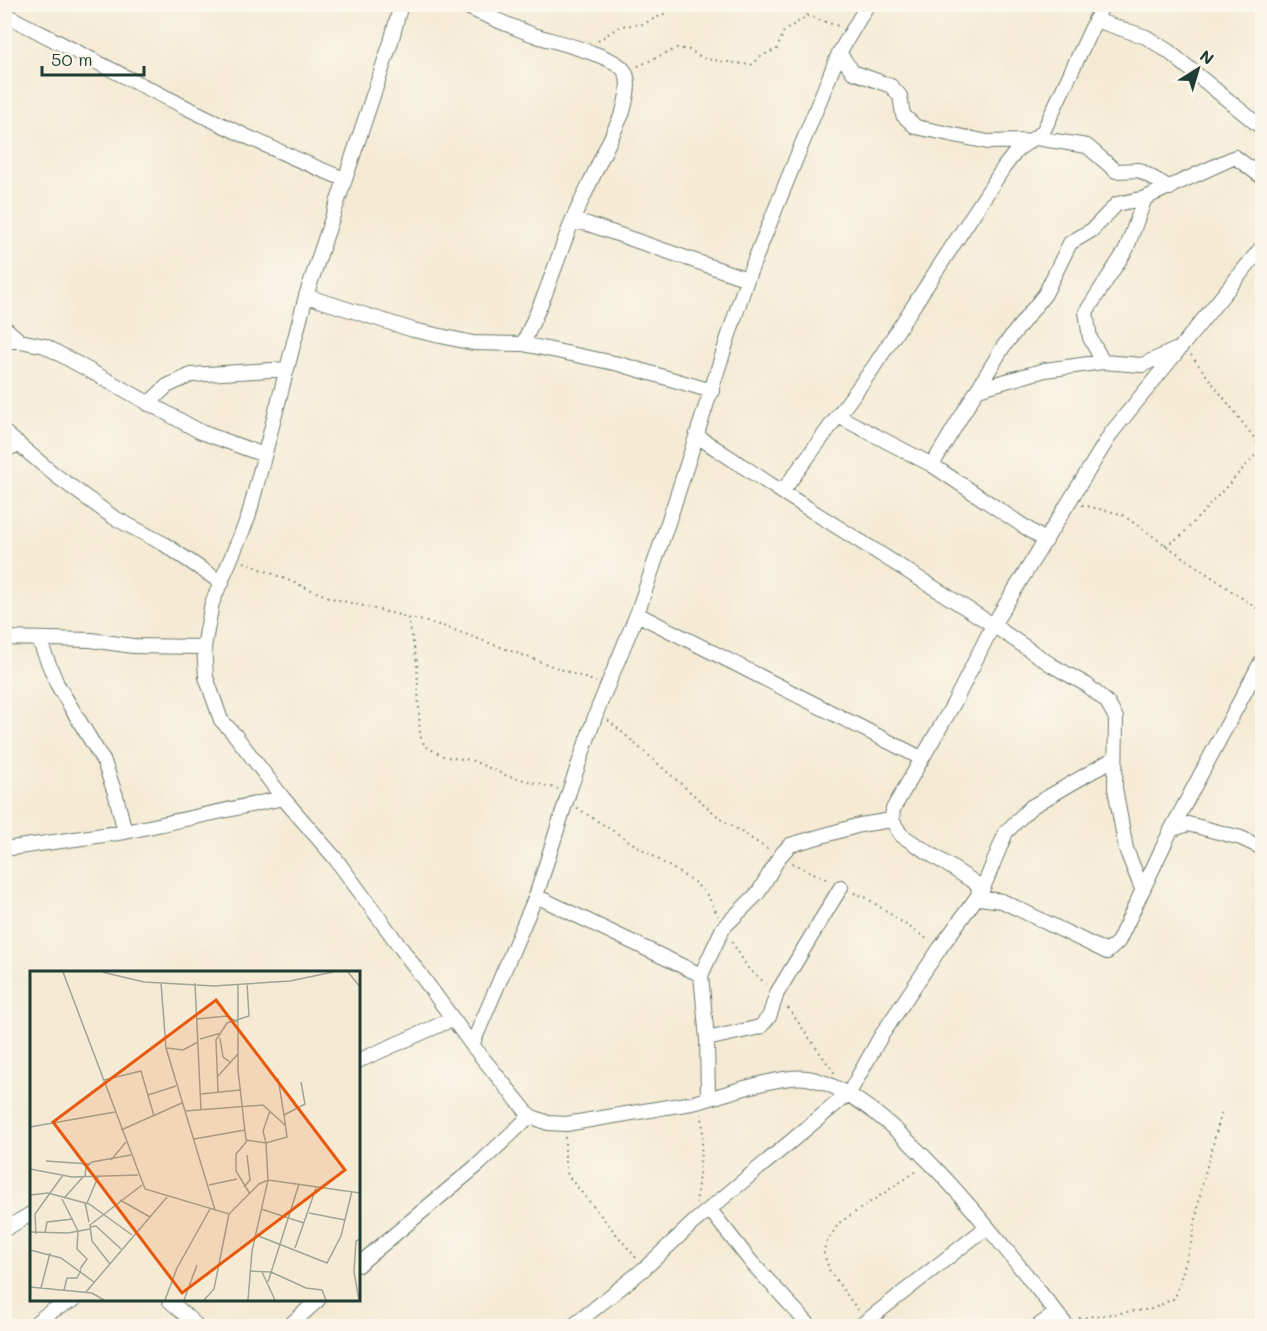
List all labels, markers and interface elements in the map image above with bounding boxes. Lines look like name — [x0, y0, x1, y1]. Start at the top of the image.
scale bar — [42, 39, 144, 77]
north arrow — [1168, 39, 1228, 99]
text: N — [1196, 45, 1219, 69]
text: 50 m — [51, 47, 93, 71]
inset map — [30, 971, 360, 1301]

